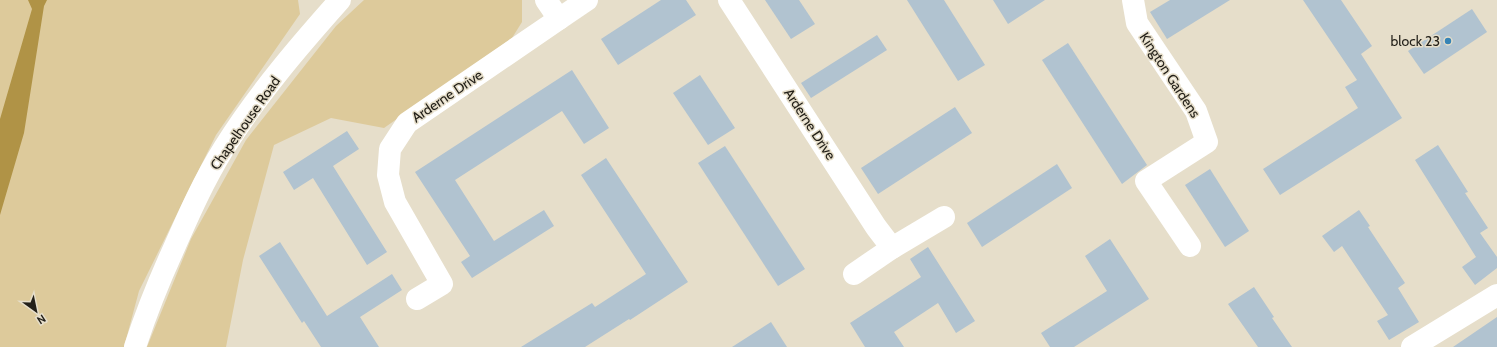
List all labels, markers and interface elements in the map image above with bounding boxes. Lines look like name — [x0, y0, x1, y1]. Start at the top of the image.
street label: Kington Gardens — [1136, 29, 1204, 121]
place label: block 23 — [1391, 32, 1440, 50]
marker: block 23 — [1443, 36, 1453, 46]
street label: Arderne Drive — [408, 66, 486, 126]
street label: Chapelhouse Road — [206, 73, 284, 173]
street label: Arderne Drive — [780, 85, 840, 163]
north arrow — [16, 291, 56, 331]
text: N — [34, 311, 49, 327]

